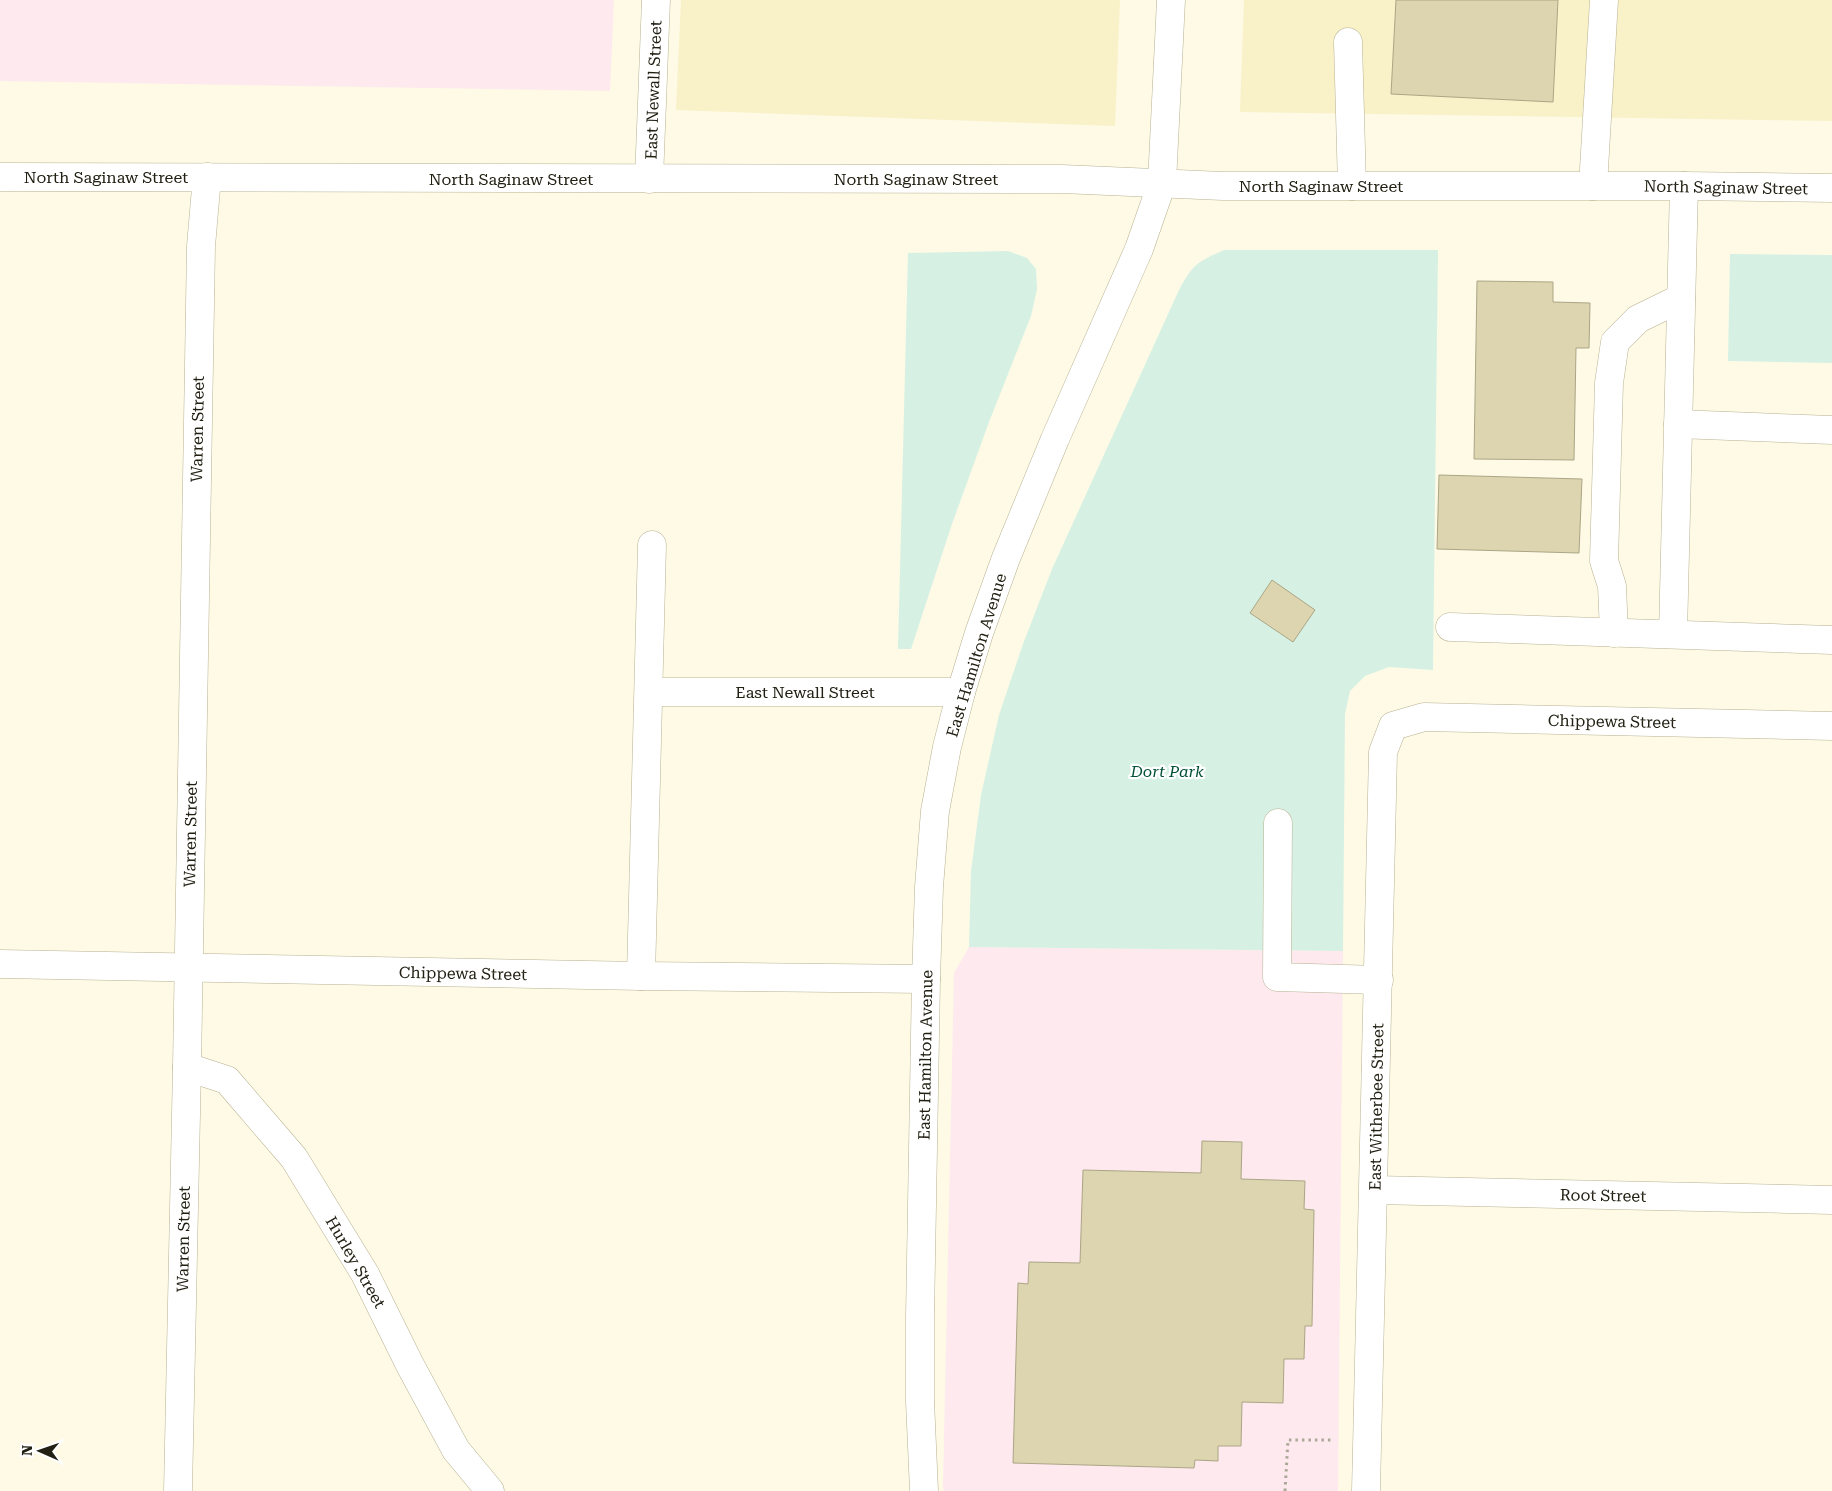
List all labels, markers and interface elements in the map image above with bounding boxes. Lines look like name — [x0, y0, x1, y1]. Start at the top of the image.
street label: East Newall Street — [642, 20, 665, 160]
street label: North Saginaw Street — [24, 168, 188, 187]
street label: North Saginaw Street — [429, 170, 593, 189]
street label: North Saginaw Street — [834, 170, 998, 189]
street label: North Saginaw Street — [1239, 177, 1403, 196]
street label: North Saginaw Street — [1644, 177, 1808, 198]
street label: Warren Street — [187, 376, 208, 482]
street label: East Hamilton Avenue — [942, 571, 1011, 739]
street label: East Newall Street — [735, 683, 875, 702]
street label: Chippewa Street — [1548, 711, 1676, 732]
park label: Dort Park — [1129, 762, 1204, 781]
street label: Warren Street — [180, 781, 201, 887]
street label: Chippewa Street — [399, 963, 527, 984]
street label: East Hamilton Avenue — [915, 969, 936, 1140]
street label: East Witherbee Street — [1366, 1023, 1387, 1191]
street label: Root Street — [1560, 1185, 1646, 1206]
street label: Warren Street — [173, 1186, 194, 1292]
street label: Hurley Street — [322, 1213, 389, 1312]
north arrow — [15, 1426, 65, 1476]
text: N — [19, 1445, 35, 1456]

